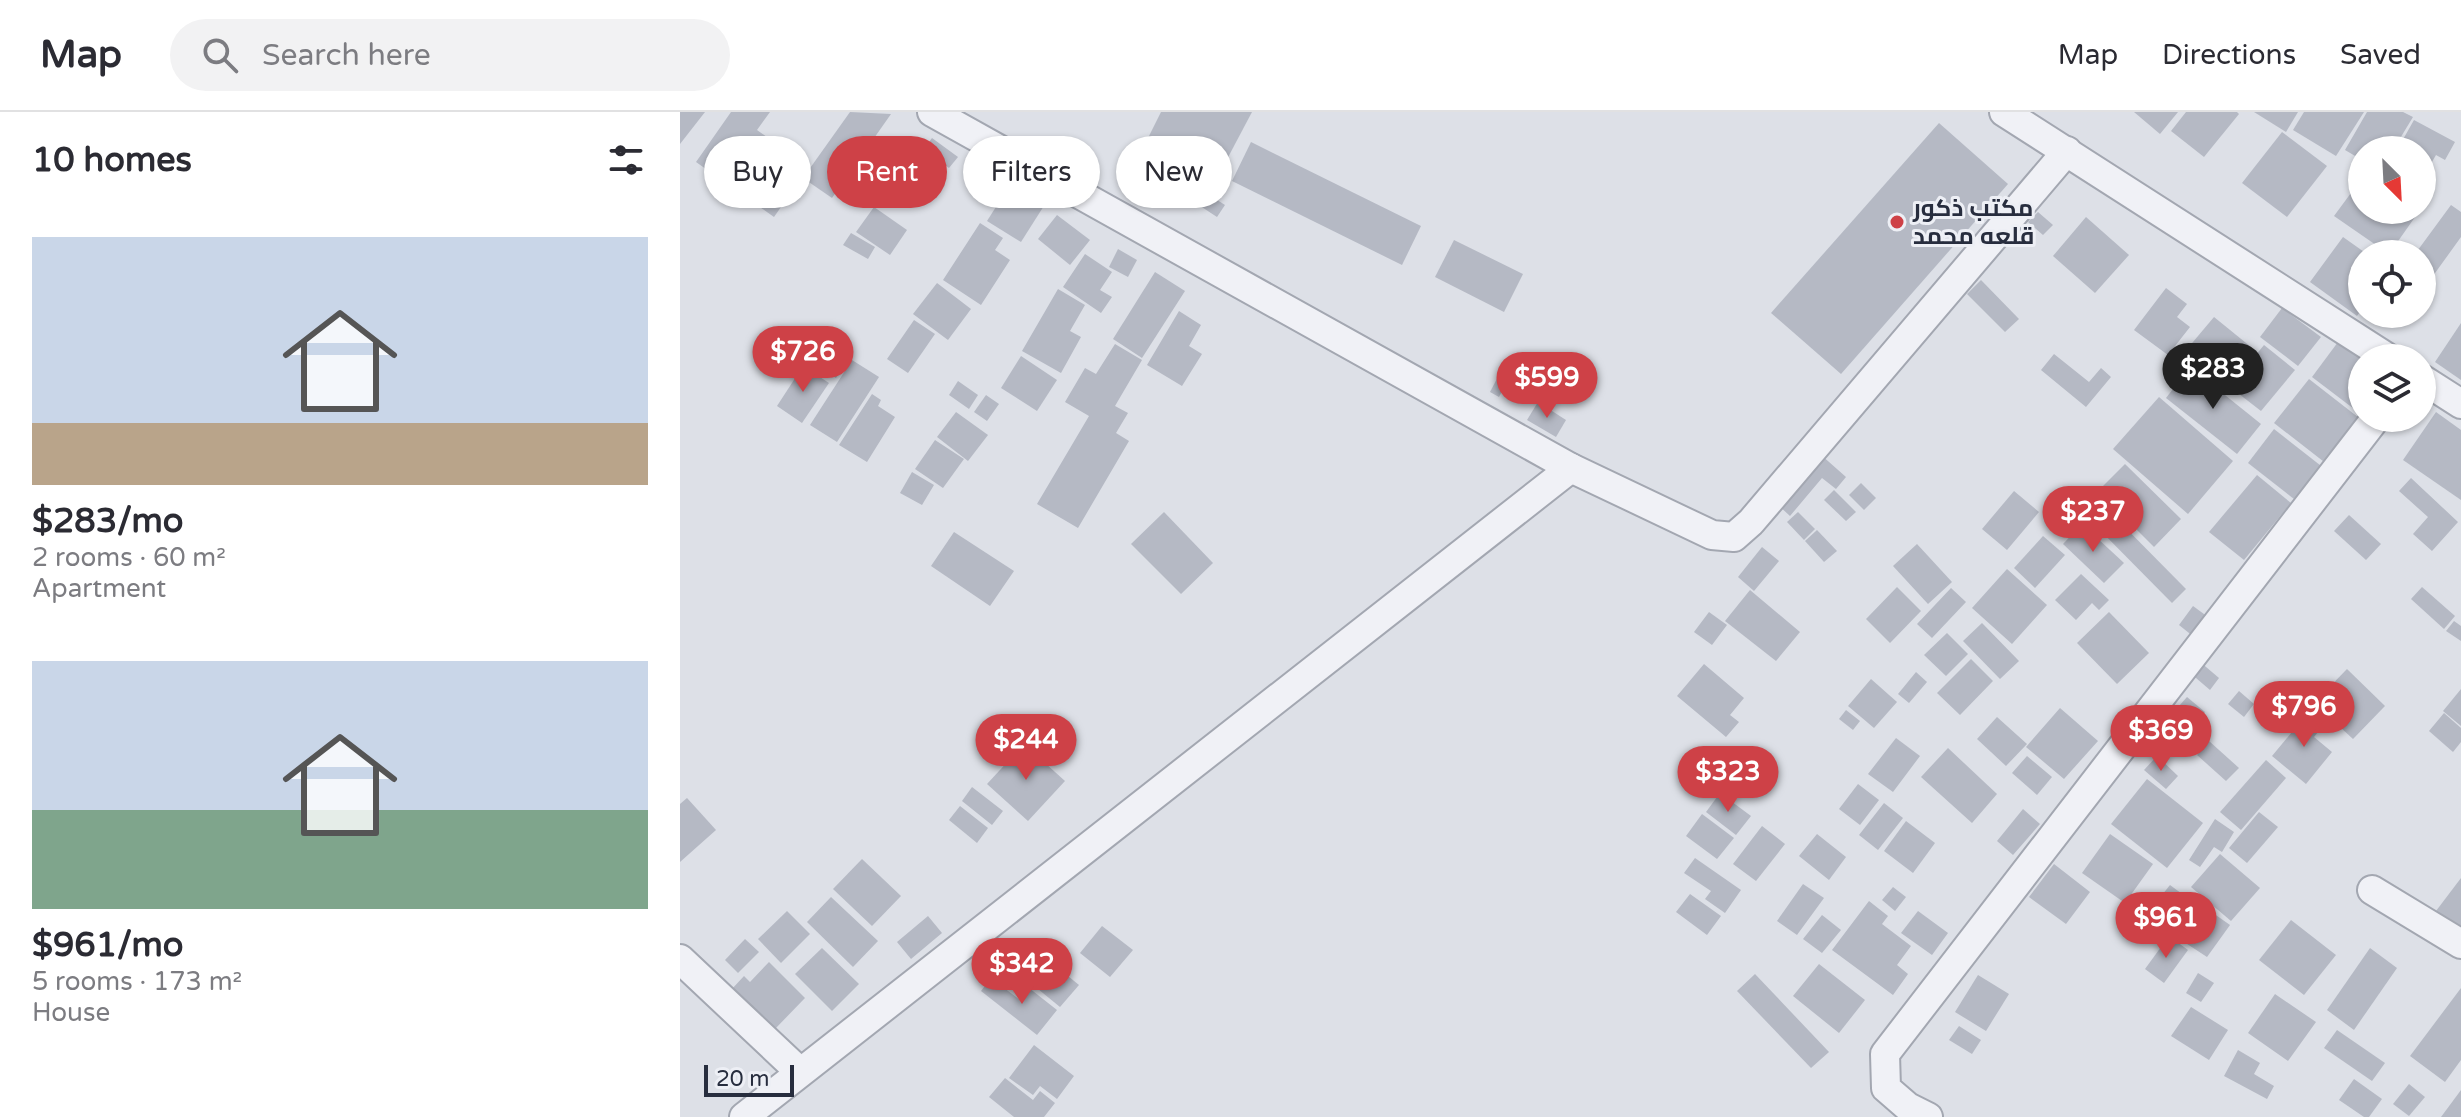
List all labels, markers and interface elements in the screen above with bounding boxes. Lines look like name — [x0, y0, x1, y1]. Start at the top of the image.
search box — [170, 19, 730, 91]
text: Map — [40, 32, 122, 78]
icon: search — [198, 33, 242, 77]
text: Search here — [262, 37, 431, 74]
text: Map — [2058, 38, 2118, 72]
text: Directions — [2162, 38, 2296, 72]
text: Saved — [2340, 38, 2421, 72]
chip: Buy — [704, 136, 811, 208]
chip: Rent — [827, 136, 947, 208]
chip: Filters — [963, 136, 1100, 208]
chip: New — [1116, 136, 1232, 208]
north arrow — [2348, 136, 2436, 224]
map controls — [2348, 136, 2436, 432]
icon: filters — [604, 138, 648, 182]
text: 10 homes — [32, 140, 192, 181]
place label: مکتب ذکور قلعه محمد — [1912, 194, 2035, 251]
marker: مکتب ذکور قلعه محمد — [1888, 213, 1906, 231]
button: locate — [2348, 240, 2436, 328]
icon: home — [268, 289, 412, 433]
pin: $726 — [756, 326, 850, 394]
text: $726 — [770, 336, 836, 367]
pin: $283 — [2166, 343, 2260, 411]
button: layers — [2348, 344, 2436, 432]
pin: $599 — [1500, 352, 1594, 420]
text: $283 — [2180, 353, 2246, 384]
text: $599 — [1514, 362, 1580, 393]
pin: $237 — [2046, 486, 2140, 554]
text: $237 — [2060, 496, 2126, 527]
text: $283/mo — [32, 501, 183, 542]
text: 2 rooms · 60 m² — [32, 542, 226, 573]
text: Apartment — [32, 573, 166, 604]
pin: $796 — [2257, 681, 2351, 749]
text: $796 — [2271, 691, 2337, 722]
pin: $369 — [2114, 705, 2208, 773]
icon: home — [268, 713, 412, 857]
pin: $244 — [979, 714, 1073, 782]
text: $369 — [2128, 715, 2194, 746]
text: $244 — [993, 724, 1059, 755]
pin: $323 — [1681, 746, 1775, 814]
text: $323 — [1695, 756, 1761, 787]
pin: $961 — [2119, 892, 2213, 960]
text: $961 — [2133, 902, 2199, 933]
text: $961/mo — [32, 925, 183, 966]
pin: $342 — [975, 938, 1069, 1006]
text: $342 — [989, 948, 1055, 979]
text: 5 rooms · 173 m² — [32, 966, 242, 997]
text: House — [32, 997, 110, 1028]
scale bar — [704, 1061, 794, 1097]
text: 20 m — [716, 1066, 770, 1092]

